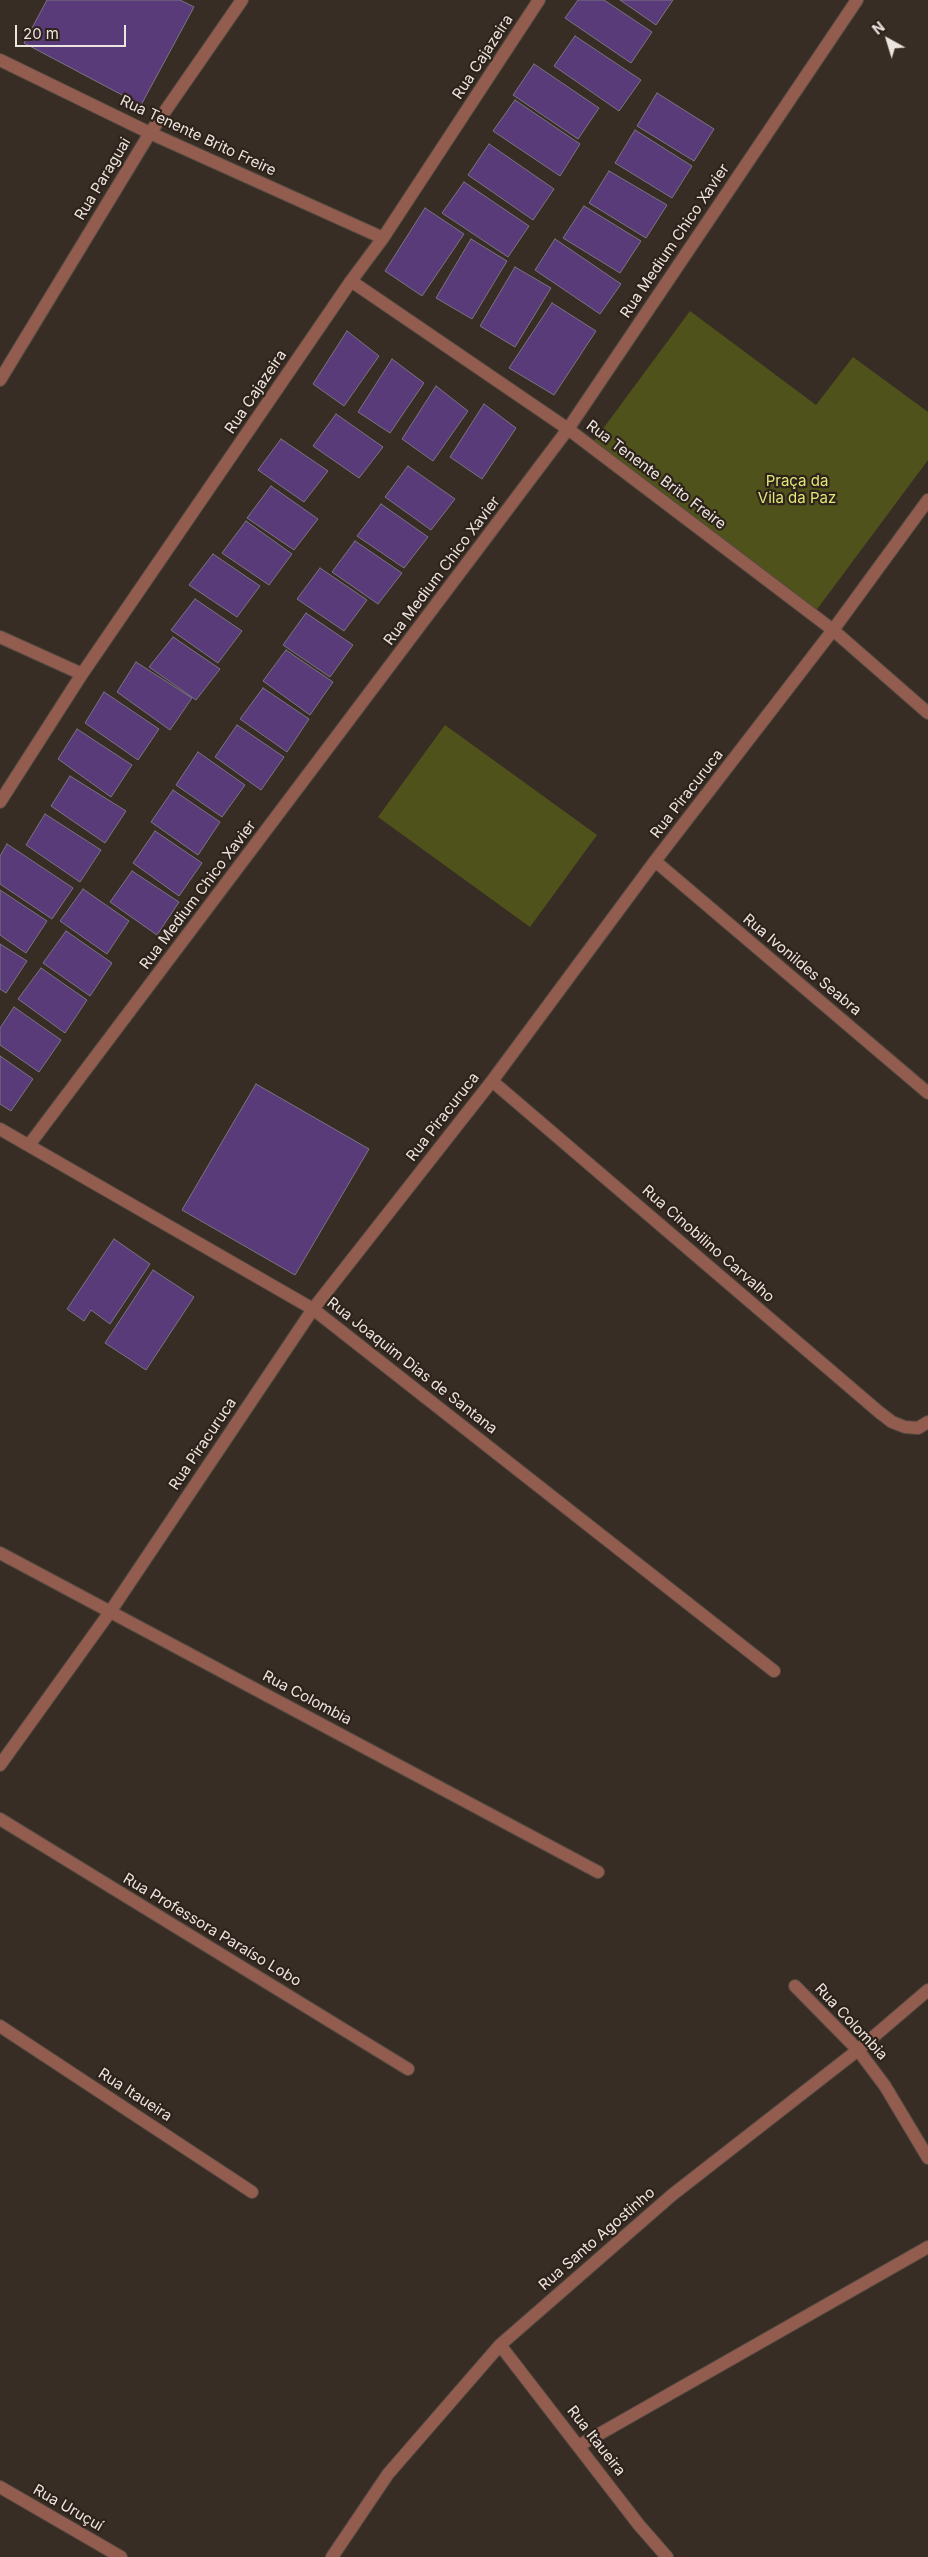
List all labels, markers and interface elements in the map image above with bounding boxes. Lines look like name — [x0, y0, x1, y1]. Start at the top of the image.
street label: Rua Cajazeira — [449, 11, 517, 103]
scale bar — [18, 15, 129, 47]
north arrow — [863, 15, 913, 65]
text: N — [869, 18, 888, 38]
text: 20 m — [23, 24, 59, 43]
street label: Rua Tenente Brito Freire — [117, 92, 279, 180]
street label: Rua Paraguai — [71, 134, 135, 224]
street label: Rua Medium Chico Xavier — [617, 161, 733, 321]
street label: Rua Cajazeira — [221, 347, 291, 437]
street label: Rua Tenente Brito Freire — [583, 417, 729, 533]
park label: Praça da Vila da Paz — [758, 472, 836, 507]
street label: Rua Medium Chico Xavier — [380, 493, 504, 649]
street label: Rua Piracuruca — [647, 746, 727, 842]
street label: Rua Medium Chico Xavier — [136, 817, 260, 973]
street label: Rua Ivonildes Seabra — [739, 910, 865, 1020]
street label: Rua Piracuruca — [403, 1069, 483, 1165]
street label: Rua Cinobilino Carvalho — [638, 1182, 778, 1306]
street label: Rua Joaquim Dias de Santana — [323, 1294, 501, 1438]
street label: Rua Piracuruca — [165, 1394, 241, 1494]
street label: Rua Colombia — [259, 1667, 355, 1729]
street label: Rua Professora Paraíso Lobo — [120, 1870, 304, 1990]
street label: Rua Colombia — [811, 1980, 891, 2064]
street label: Rua Itaueira — [95, 2065, 175, 2125]
street label: Rua Santo Agostinho — [535, 2184, 659, 2294]
street label: Rua Itaueira — [563, 2402, 629, 2480]
street label: Rua Uruçuí — [30, 2481, 106, 2535]

